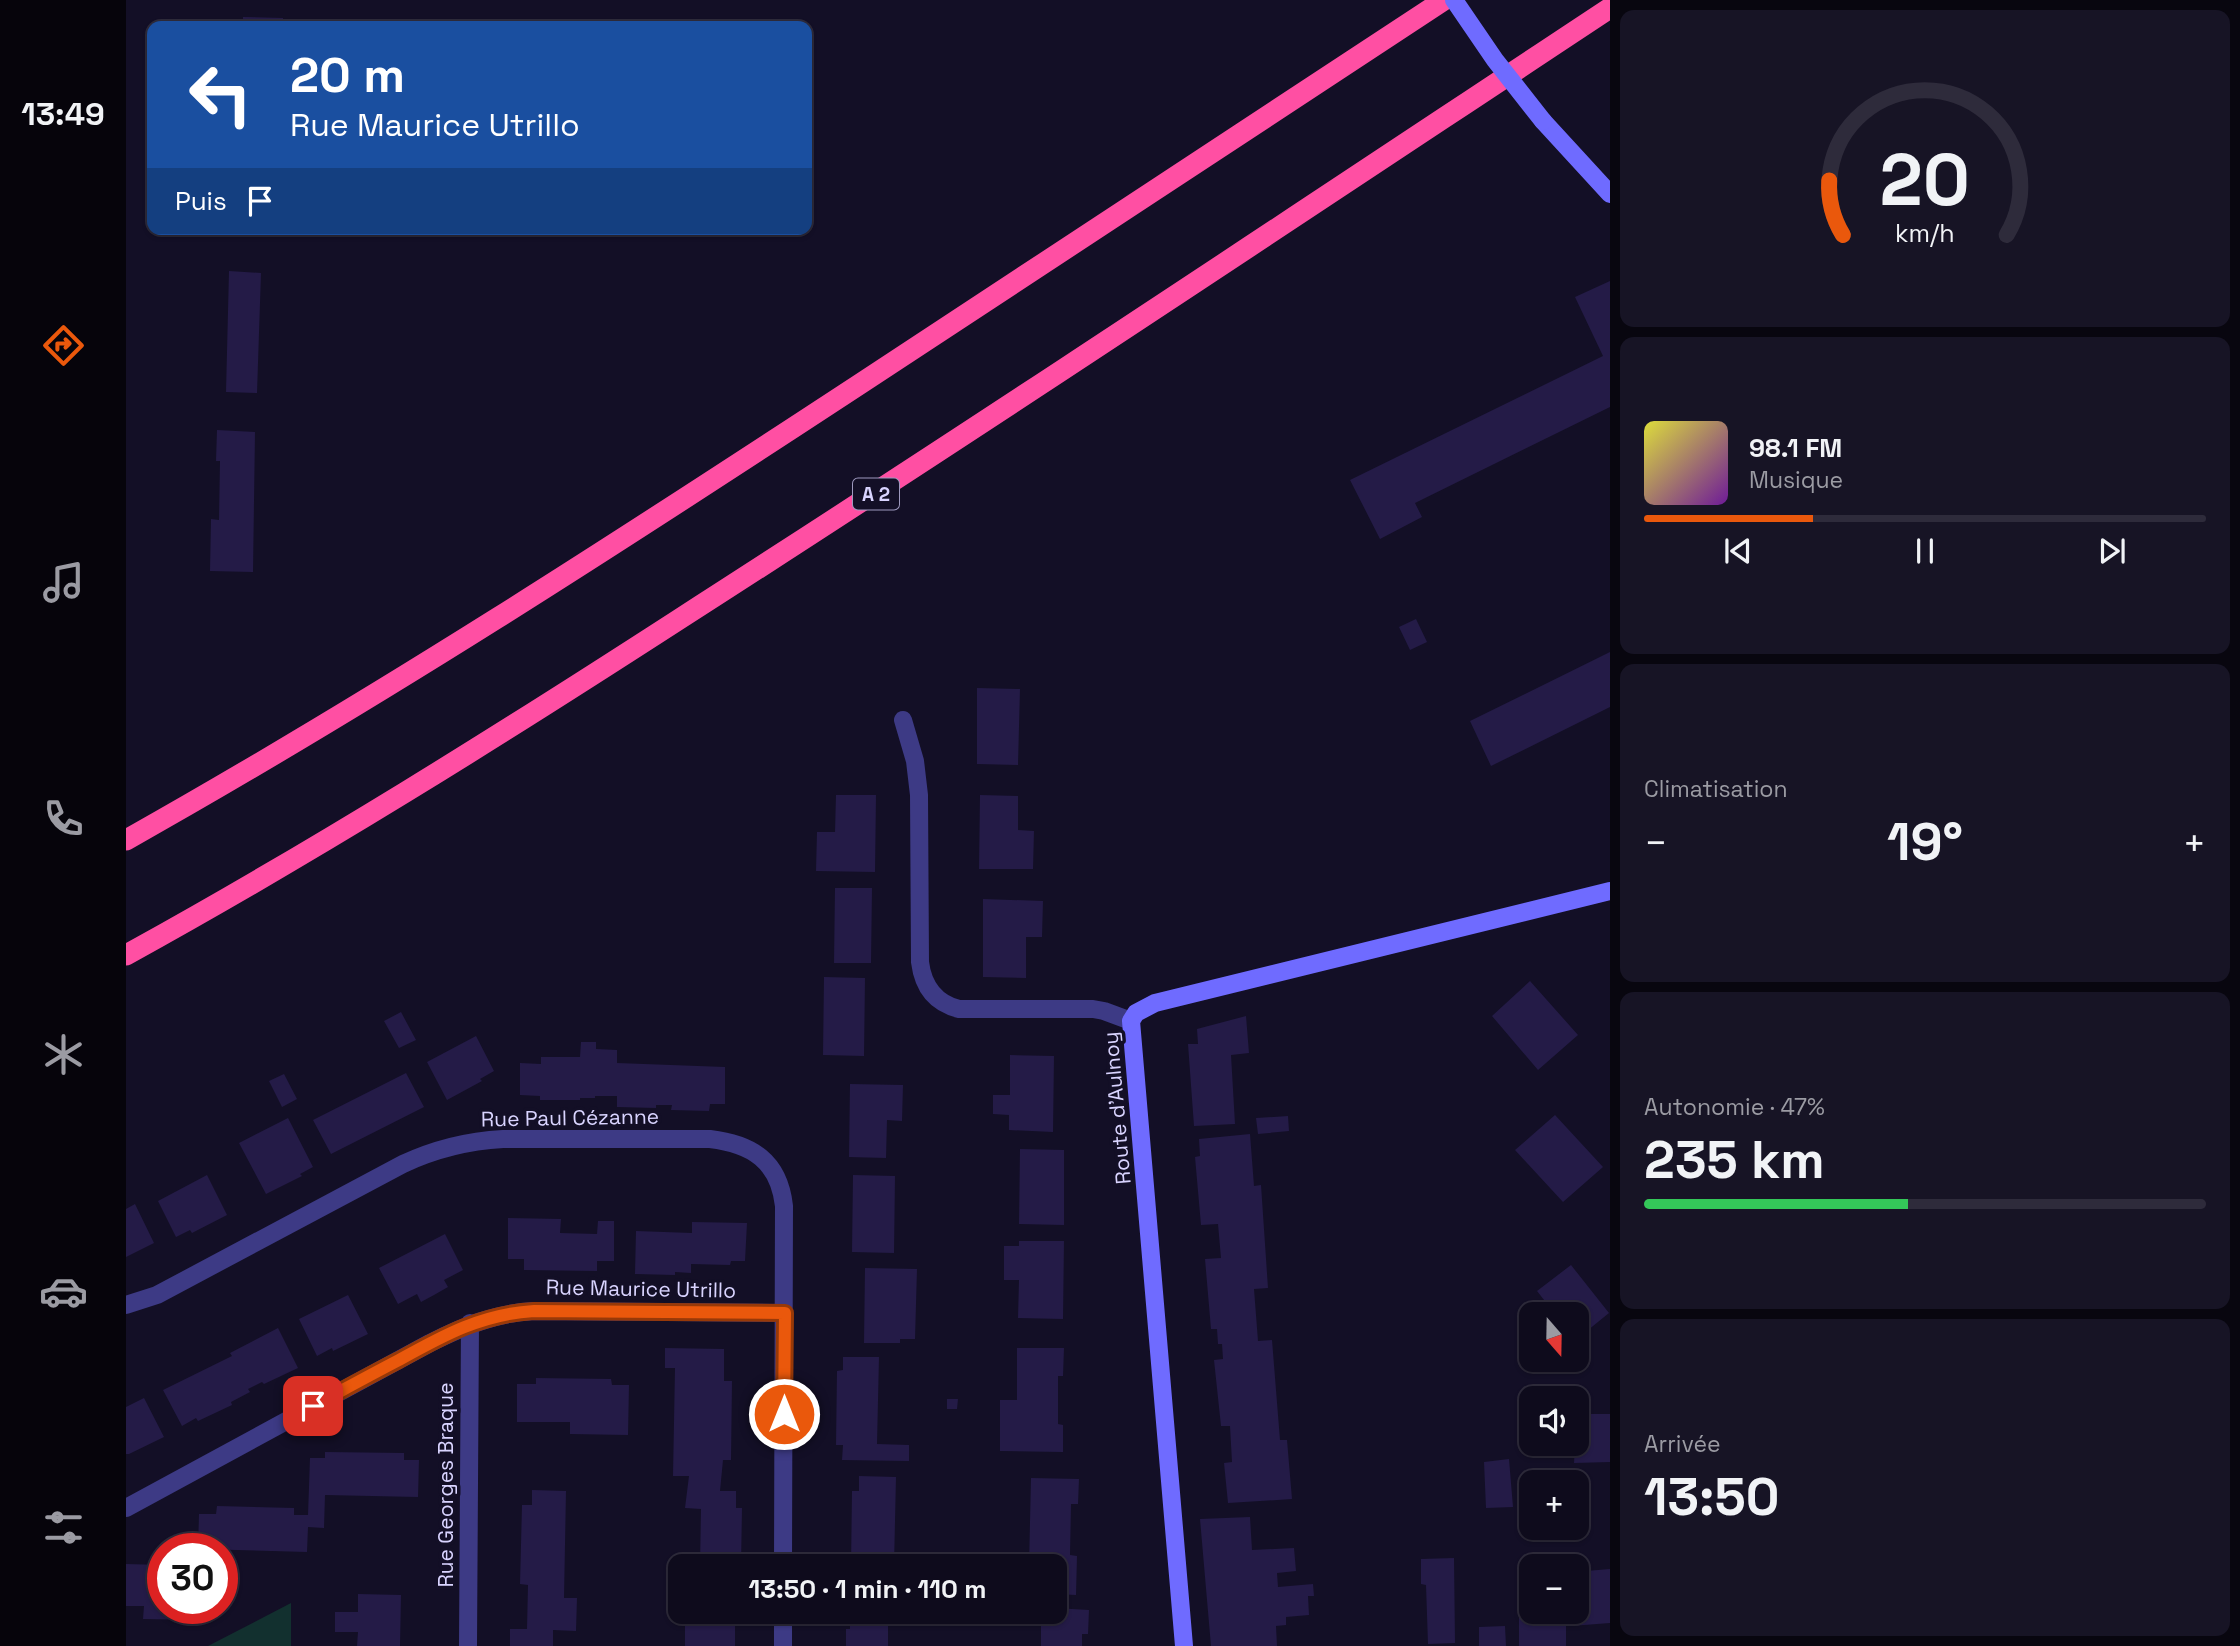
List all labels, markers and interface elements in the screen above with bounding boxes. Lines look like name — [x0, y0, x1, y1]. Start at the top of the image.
text: 20 m — [290, 44, 405, 106]
icon: left — [175, 49, 266, 140]
text: 13:49 — [21, 94, 105, 134]
text: Rue Maurice Utrillo — [290, 105, 580, 145]
text: 20 — [1880, 133, 1970, 226]
icon: arrive — [241, 182, 279, 220]
text: Puis — [175, 184, 227, 218]
text: km/h — [1895, 216, 1955, 248]
icon: directions — [39, 321, 88, 370]
text: 98.1 FM — [1749, 431, 1842, 465]
text: Musique — [1749, 465, 1843, 495]
road number: A 2 — [853, 478, 899, 509]
icon: previous — [1719, 532, 1757, 570]
icon: pause — [1906, 532, 1944, 570]
icon: next — [2093, 532, 2131, 570]
icon: music — [39, 558, 88, 607]
text: Climatisation — [1644, 774, 1788, 804]
icon: phone — [39, 794, 88, 843]
text: 19° — [1887, 809, 1963, 875]
text: − — [1644, 819, 1668, 867]
text: + — [2182, 819, 2206, 867]
icon: climate — [39, 1030, 88, 1079]
street label: Route d'Aulnoy — [1096, 1031, 1137, 1185]
text: Autonomie · 47% — [1644, 1092, 1825, 1122]
street label: Rue Paul Cézanne — [481, 1102, 659, 1133]
text: 235 km — [1644, 1127, 1825, 1193]
icon: car — [39, 1267, 88, 1316]
street label: Rue Maurice Utrillo — [546, 1273, 736, 1304]
north arrow — [1519, 1302, 1589, 1372]
map controls — [1519, 1302, 1589, 1624]
pin — [283, 1376, 343, 1436]
position arrow — [747, 1377, 821, 1451]
street label: Rue Georges Braque — [432, 1382, 459, 1588]
button: sound — [1519, 1386, 1589, 1456]
icon: arrive — [294, 1387, 332, 1425]
text: Arrivée — [1644, 1429, 1721, 1459]
text: 13:50 — [1644, 1464, 1780, 1530]
button: + — [1519, 1470, 1589, 1540]
icon: filters — [39, 1503, 88, 1552]
speed limit sign: 30 — [147, 1533, 238, 1624]
button: − — [1519, 1554, 1589, 1624]
text: 13:50 · 1 min · 110 m — [748, 1572, 987, 1606]

